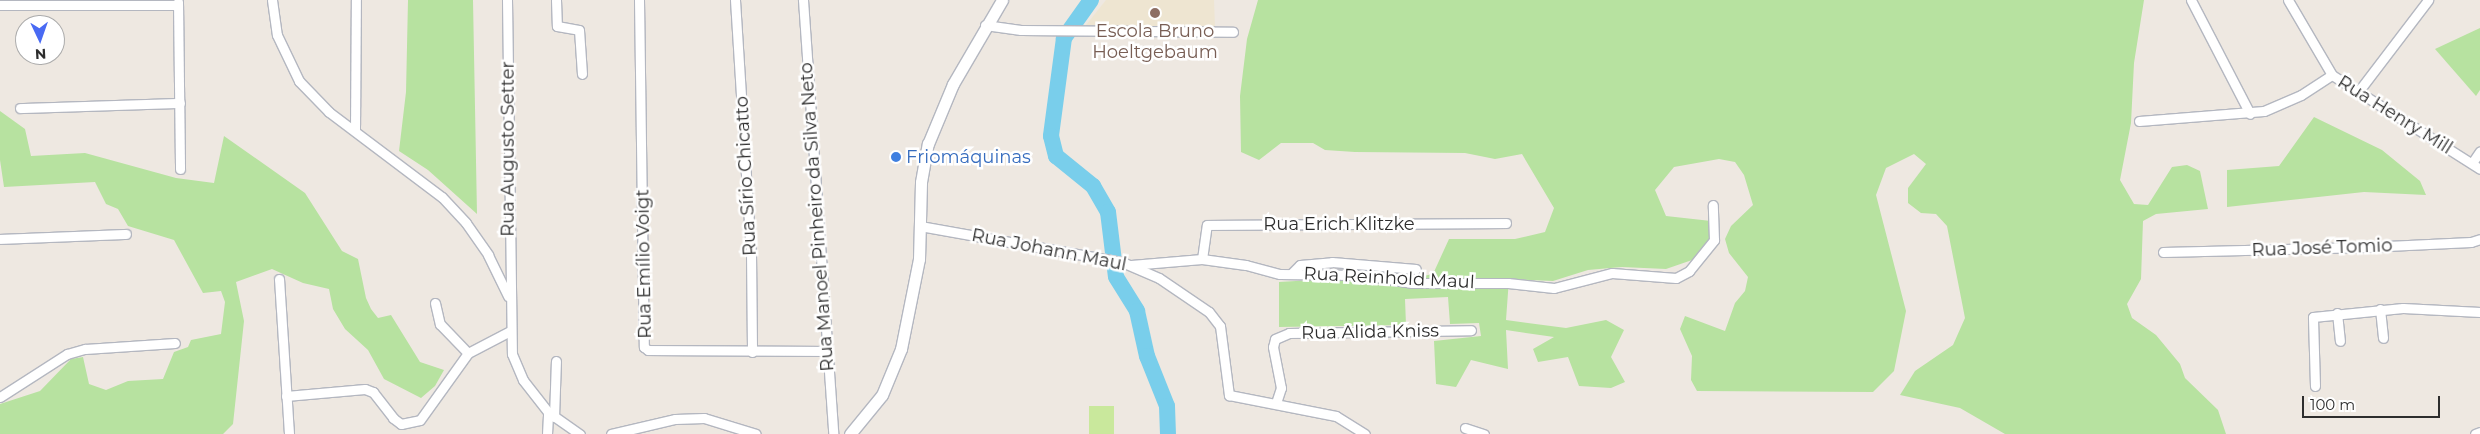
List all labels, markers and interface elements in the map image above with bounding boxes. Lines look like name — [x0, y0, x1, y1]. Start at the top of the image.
marker: Escola Bruno Hoeltgebaum — [1149, 7, 1161, 19]
north arrow — [15, 15, 65, 65]
place label: Escola Bruno Hoeltgebaum — [1092, 21, 1218, 64]
text: N — [35, 45, 47, 63]
street label: Rua Augusto Setter — [497, 61, 519, 237]
street label: Rua Manoel Pinheiro da Silva Neto — [795, 62, 839, 372]
street label: Rua Henry Mill — [2334, 71, 2456, 159]
street label: Rua Sírio Chicatto — [731, 95, 761, 257]
place label: Friomáquinas — [906, 146, 1031, 168]
marker: Friomáquinas — [890, 151, 902, 163]
street label: Rua Emílio Voigt — [632, 189, 656, 339]
street label: Rua Erich Klitzke — [1263, 213, 1415, 235]
street label: Rua Johann Maul — [970, 224, 1128, 276]
street label: Rua José Tomio — [2251, 235, 2393, 261]
street label: Rua Reinhold Maul — [1303, 263, 1475, 293]
street label: Rua Alida Kniss — [1301, 320, 1439, 344]
scale bar — [2305, 386, 2442, 418]
text: 100 m — [2310, 395, 2355, 414]

